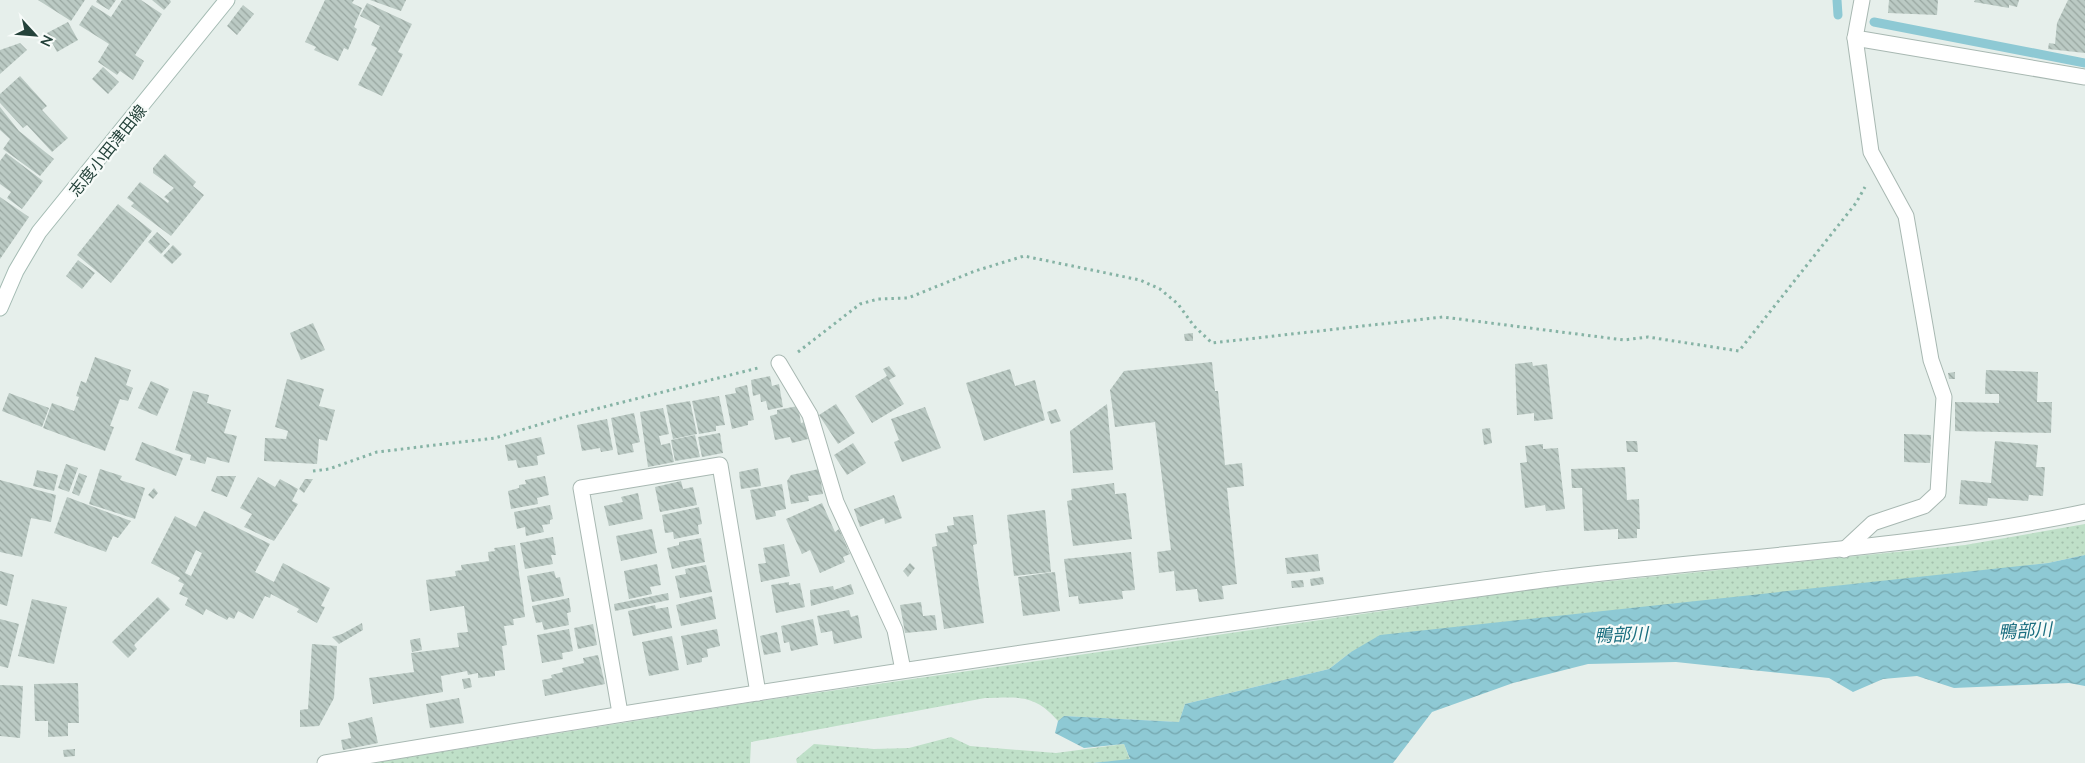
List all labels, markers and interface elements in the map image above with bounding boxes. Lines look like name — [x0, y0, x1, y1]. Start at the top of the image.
north arrow — [10, 10, 60, 60]
text: N — [37, 32, 57, 49]
street label: 志度小田津田線 — [64, 100, 150, 200]
water label: 鴨部川 — [1997, 617, 2055, 642]
water label: 鴨部川 — [1594, 622, 1650, 646]

